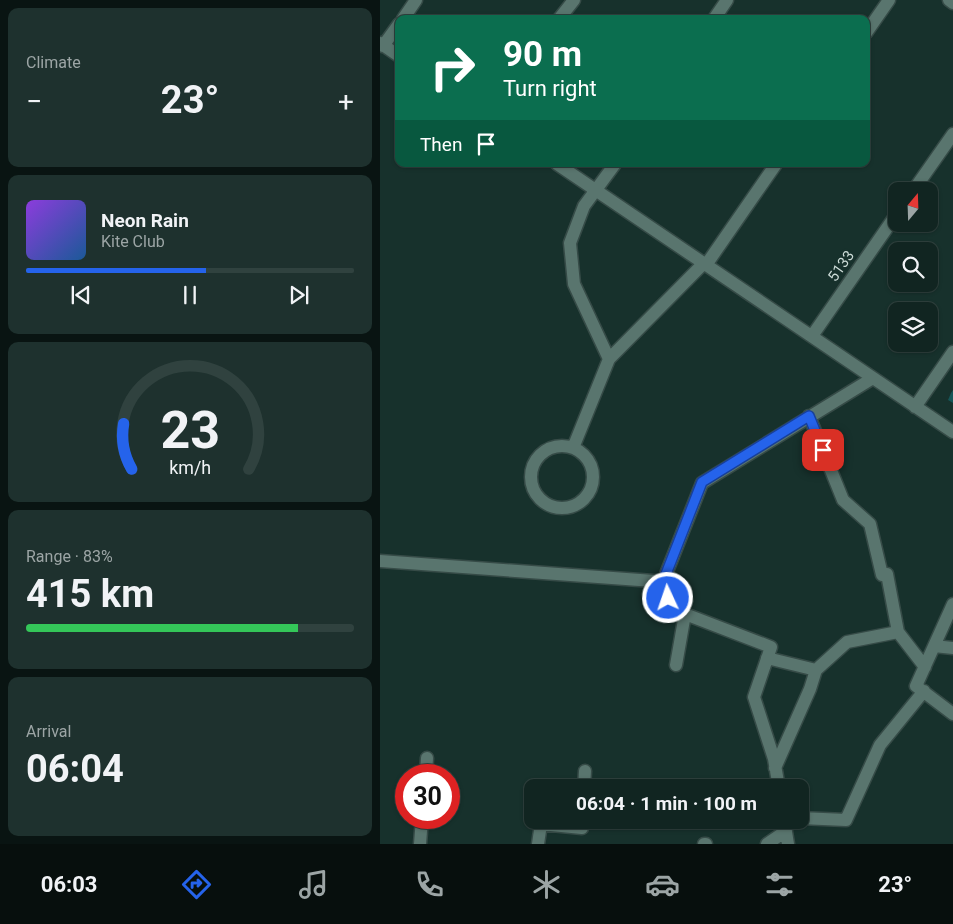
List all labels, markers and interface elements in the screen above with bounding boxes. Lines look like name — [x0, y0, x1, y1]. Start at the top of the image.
text: 90 m — [503, 34, 582, 75]
icon: right — [420, 35, 485, 100]
text: Climate — [26, 53, 81, 72]
text: Turn right — [503, 76, 597, 101]
text: 23° — [161, 78, 219, 122]
text: − — [26, 85, 42, 118]
text: + — [338, 85, 354, 118]
icon: arrive — [472, 130, 500, 158]
text: Then — [420, 133, 462, 156]
north arrow — [888, 182, 938, 232]
map controls — [888, 182, 938, 352]
text: Neon Rain — [101, 209, 189, 232]
text: Kite Club — [101, 232, 165, 251]
button: search — [888, 242, 938, 292]
street label: 5133 — [824, 247, 858, 285]
icon: previous — [67, 281, 95, 309]
icon: pause — [176, 281, 204, 309]
icon: next — [285, 281, 313, 309]
button: layers — [888, 302, 938, 352]
text: 23 — [160, 400, 220, 461]
pin — [802, 429, 844, 471]
icon: arrive — [809, 436, 837, 464]
text: km/h — [169, 457, 211, 478]
text: Range · 83% — [26, 547, 113, 566]
position arrow — [641, 571, 693, 623]
text: 415 km — [26, 572, 154, 616]
text: Arrival — [26, 722, 71, 741]
text: 06:04 — [26, 747, 124, 791]
speed limit sign: 30 — [395, 764, 460, 829]
text: 06:04 · 1 min · 100 m — [576, 792, 757, 815]
icon: directions — [179, 867, 214, 902]
icon: music — [296, 867, 331, 902]
icon: phone — [412, 867, 447, 902]
icon: climate — [529, 867, 564, 902]
icon: car — [645, 867, 680, 902]
icon: filters — [762, 867, 797, 902]
text: 06:03 — [41, 872, 97, 897]
text: 23° — [878, 872, 912, 897]

